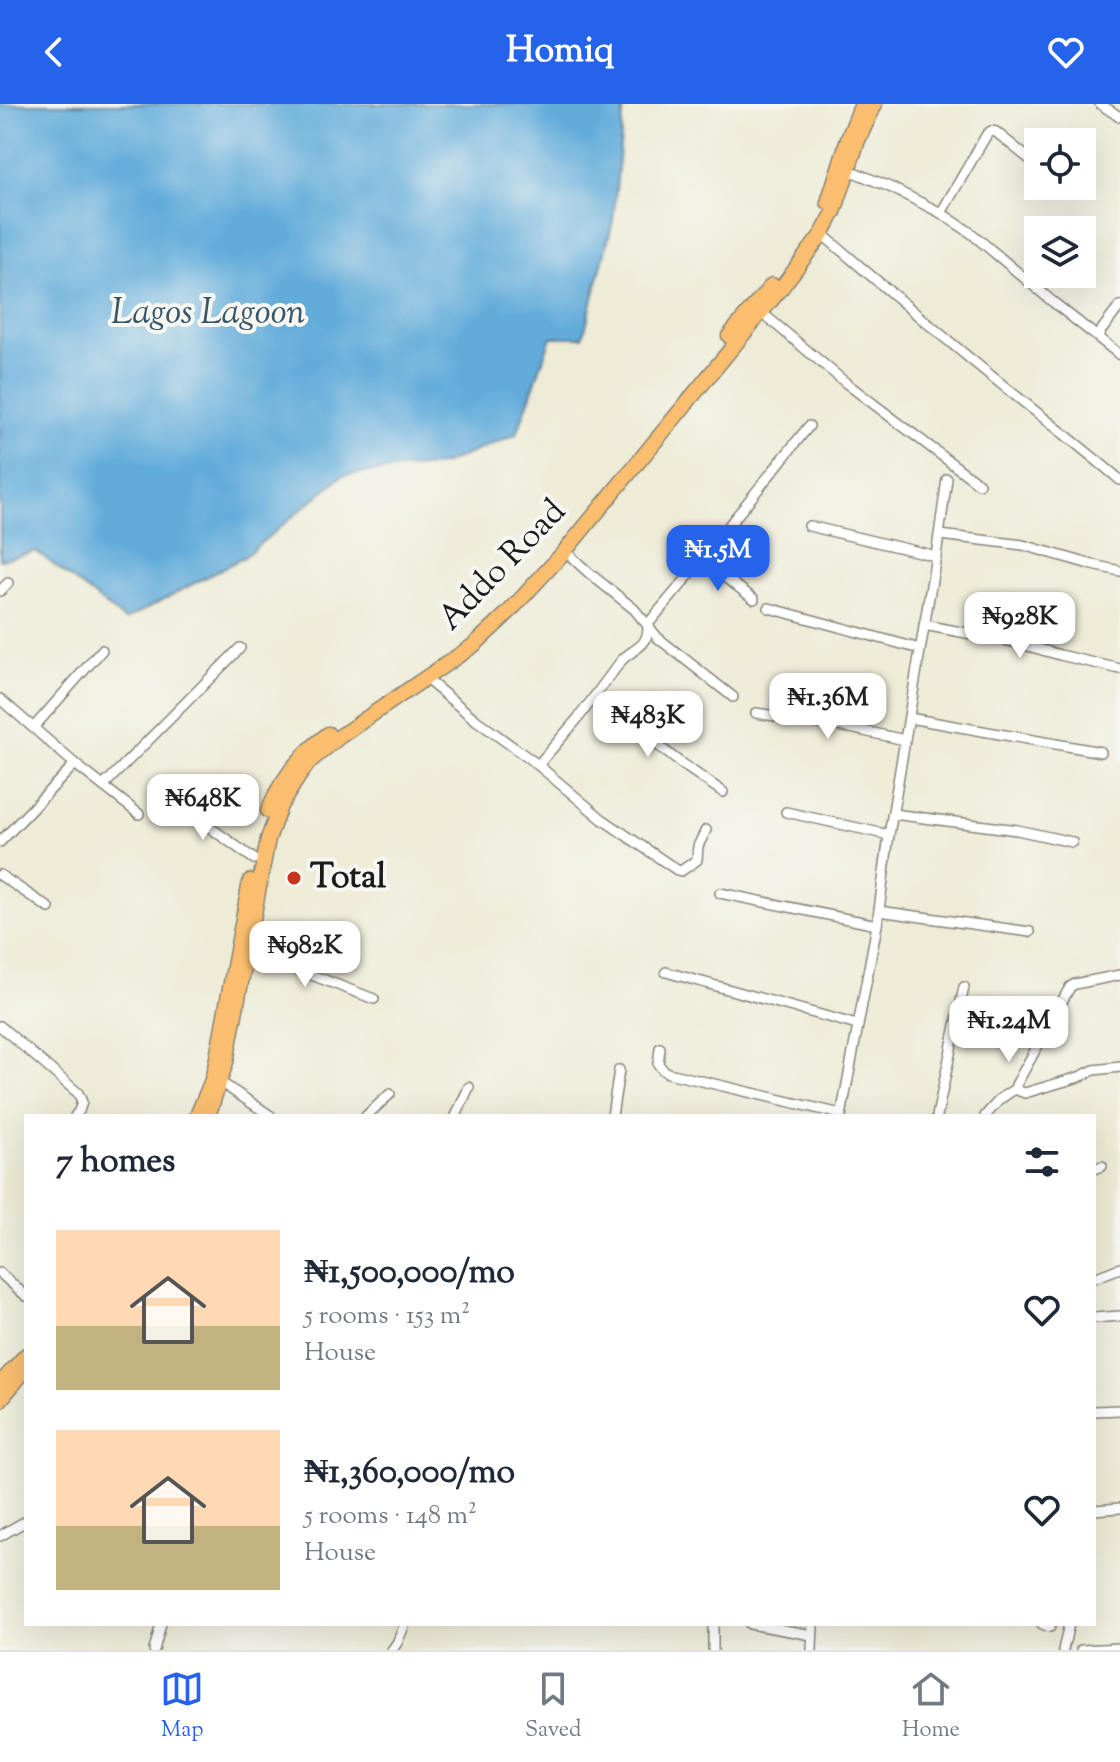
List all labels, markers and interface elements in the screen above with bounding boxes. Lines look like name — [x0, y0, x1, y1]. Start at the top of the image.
text: Homiq — [506, 26, 614, 78]
icon: back — [32, 30, 76, 74]
icon: heart — [1044, 30, 1088, 74]
map controls — [1024, 128, 1096, 288]
button: locate — [1024, 128, 1096, 200]
button: layers — [1024, 216, 1096, 288]
water label: Lagos Lagoon — [111, 288, 305, 340]
street label: Addo Road — [428, 489, 578, 643]
pin: ₦1.5M — [662, 525, 774, 593]
text: ₦1.5M — [685, 532, 751, 569]
pin: ₦928K — [964, 592, 1076, 660]
text: ₦928K — [982, 599, 1058, 636]
pin: ₦1.36M — [763, 673, 893, 741]
text: ₦1.36M — [787, 680, 869, 717]
pin: ₦483K — [592, 691, 704, 759]
text: ₦483K — [611, 698, 685, 735]
pin: ₦648K — [147, 774, 259, 842]
text: ₦648K — [165, 781, 241, 818]
place label: Total — [310, 854, 387, 903]
marker: Total — [285, 869, 303, 887]
pin: ₦982K — [249, 921, 361, 989]
text: ₦982K — [267, 928, 343, 965]
pin: ₦1.24M — [944, 996, 1074, 1064]
text: ₦1.24M — [967, 1003, 1051, 1040]
text: 7 homes — [56, 1138, 175, 1187]
icon: filters — [1020, 1140, 1064, 1184]
text: ₦1,500,000/mo — [304, 1249, 515, 1298]
icon: home — [120, 1262, 216, 1358]
icon: heart — [1020, 1288, 1064, 1332]
text: 5 rooms · 153 m² — [304, 1298, 470, 1335]
text: House — [304, 1335, 376, 1372]
text: ₦1,360,000/mo — [304, 1449, 515, 1498]
icon: home — [120, 1462, 216, 1558]
icon: heart — [1020, 1488, 1064, 1532]
text: 5 rooms · 148 m² — [304, 1498, 477, 1535]
text: House — [304, 1535, 376, 1572]
tab: Map — [160, 1667, 204, 1747]
tab: Saved — [525, 1667, 581, 1747]
tab: Home — [902, 1667, 960, 1747]

